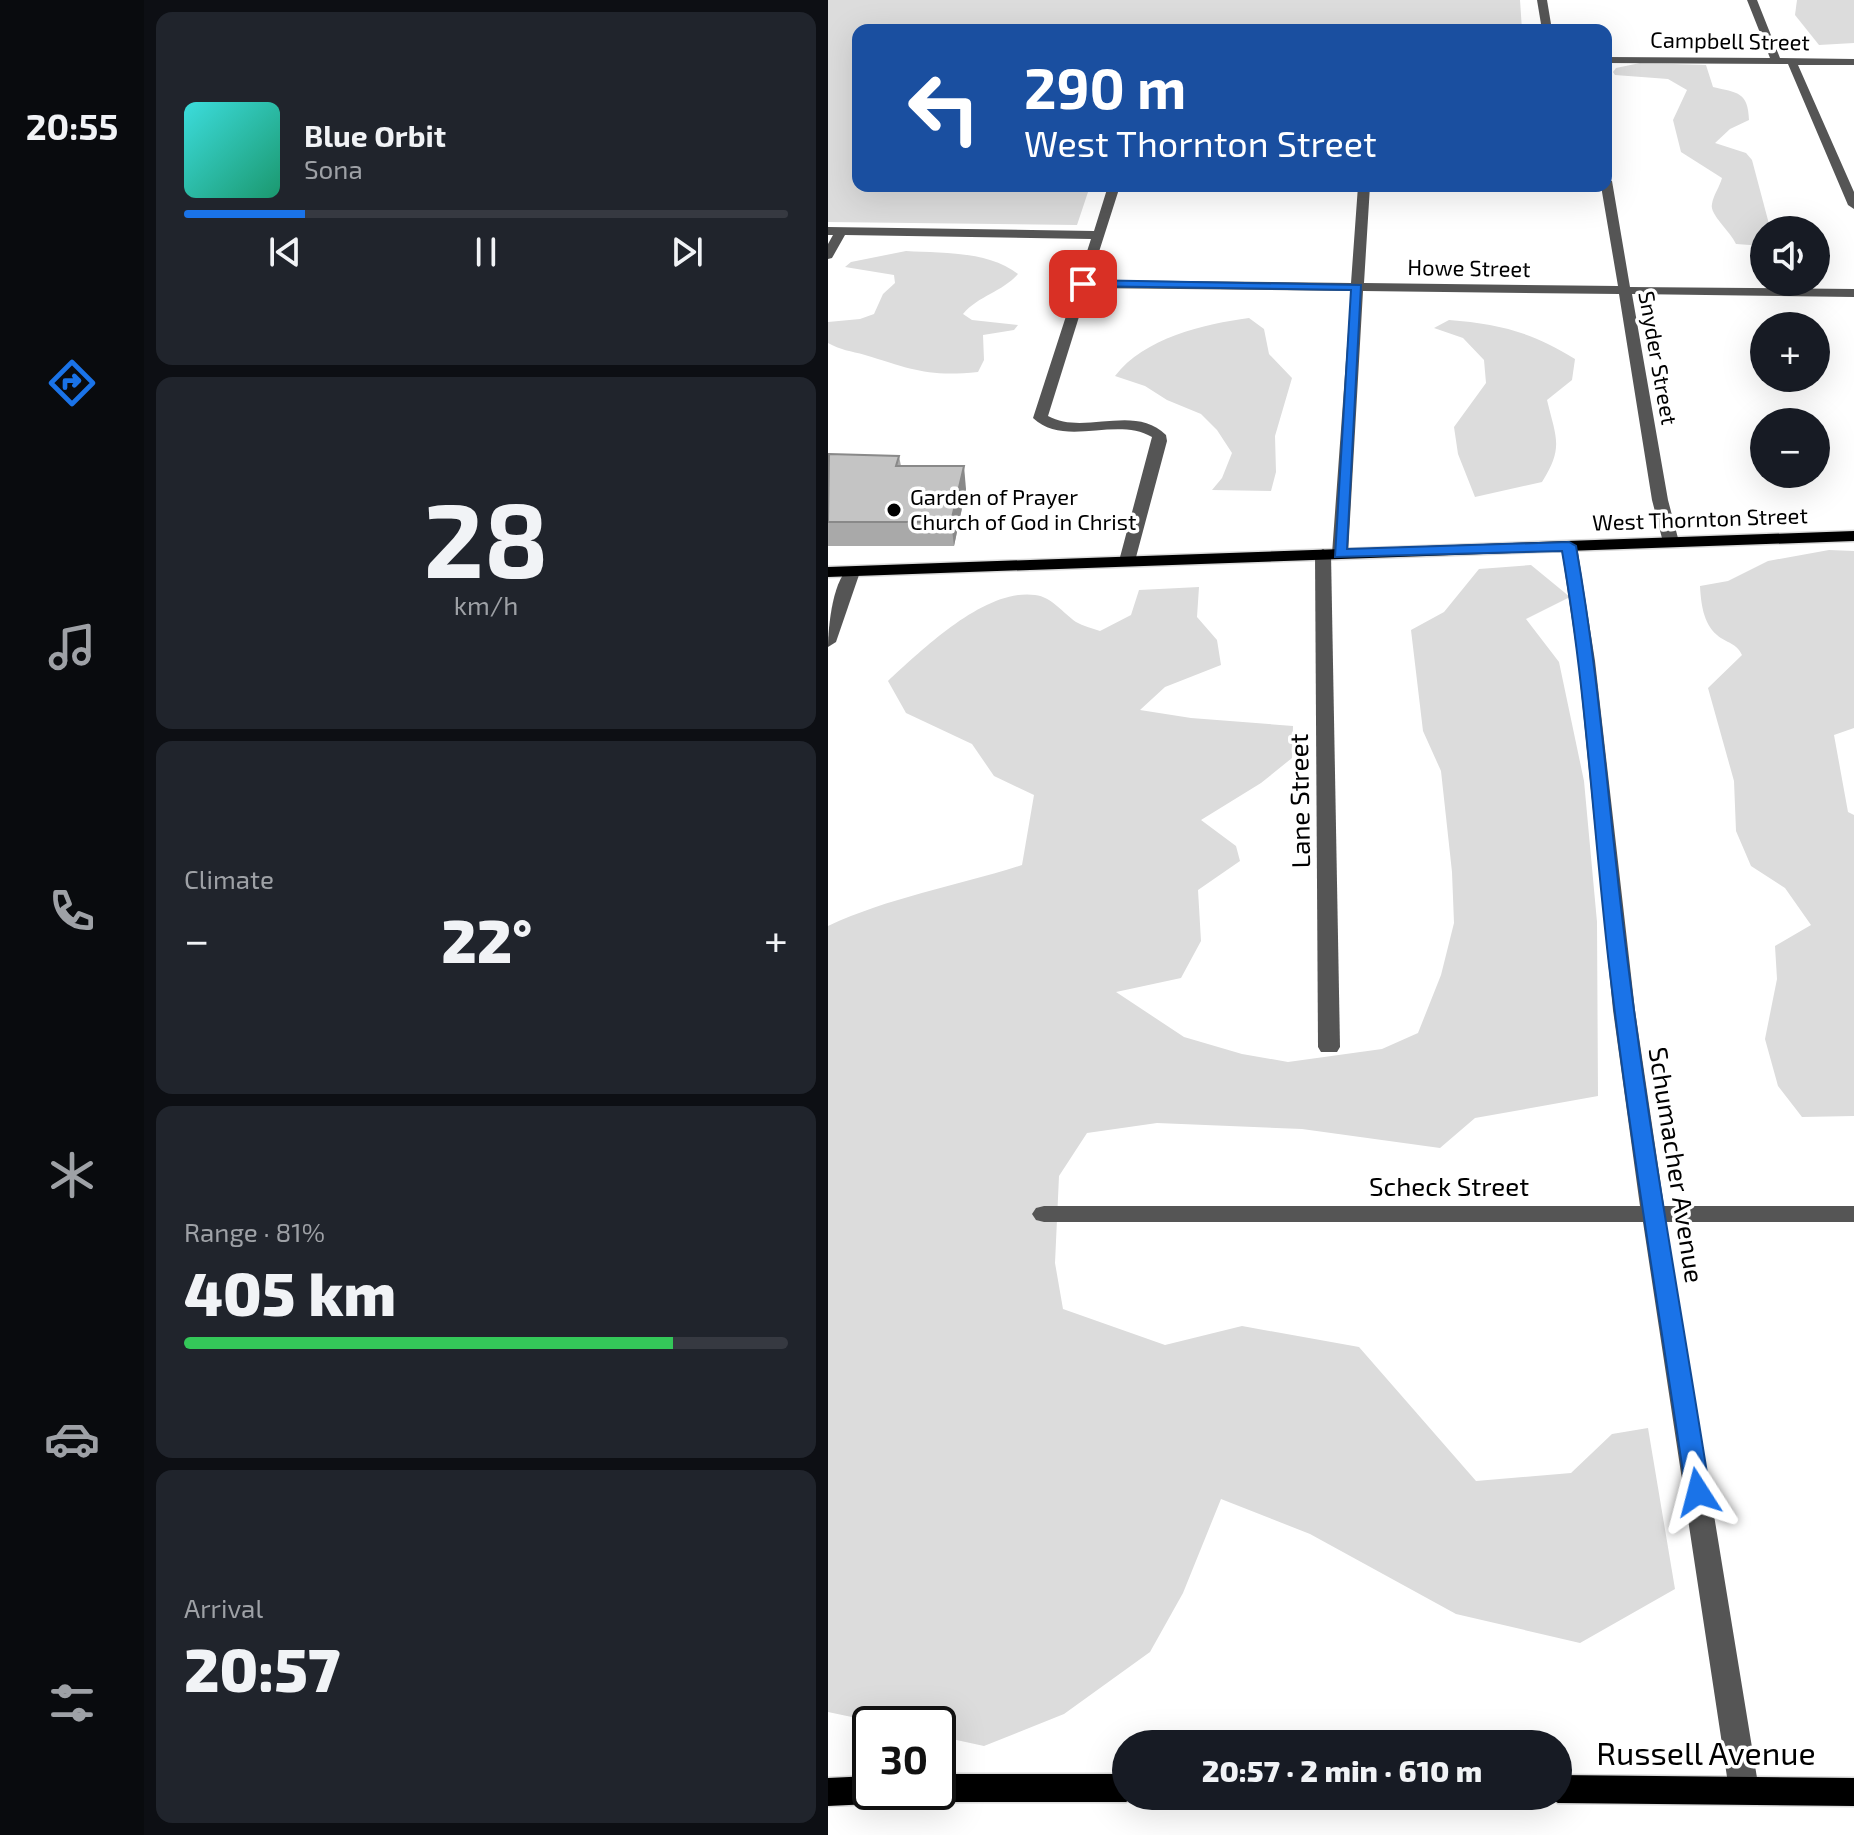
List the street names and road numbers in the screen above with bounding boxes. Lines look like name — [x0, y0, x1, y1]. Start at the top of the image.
street label: Campbell Street — [1650, 26, 1810, 54]
street label: Howe Street — [1407, 253, 1531, 281]
street label: Snyder Street — [1634, 289, 1684, 427]
street label: West Thornton Street — [1592, 501, 1808, 535]
street label: Lane Street — [1282, 733, 1315, 869]
street label: Schumacher Avenue — [1644, 1045, 1711, 1285]
street label: Scheck Street — [1369, 1170, 1529, 1201]
street label: Russell Avenue — [1596, 1733, 1816, 1771]

